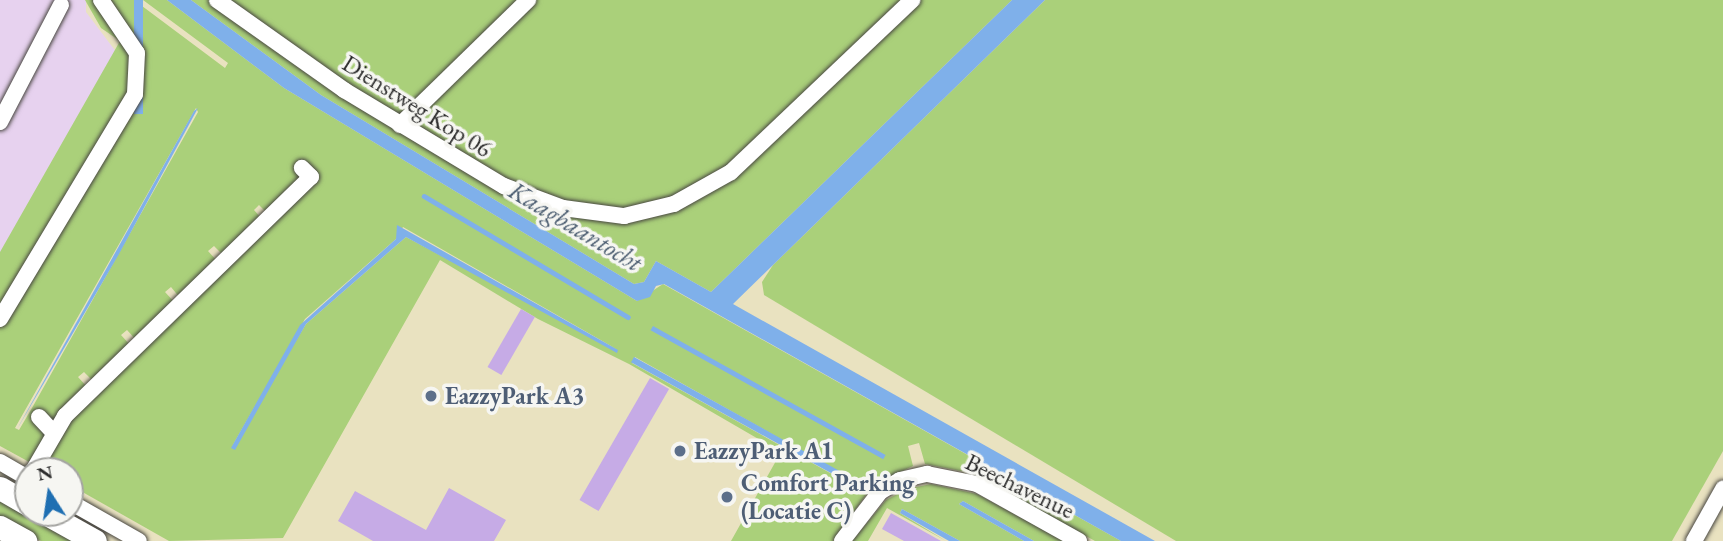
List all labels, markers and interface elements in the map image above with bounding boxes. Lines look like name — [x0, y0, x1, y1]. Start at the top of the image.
street label: Dienstweg Kop 06 — [337, 49, 497, 163]
water label: Kaagbaantocht — [503, 175, 647, 279]
place label: EazzyPark A3 — [445, 382, 584, 410]
marker: EazzyPark A3 — [423, 388, 439, 404]
place label: EazzyPark A1 — [694, 437, 833, 465]
marker: EazzyPark A1 — [672, 443, 688, 459]
street label: Beechavenue — [961, 447, 1079, 525]
north arrow — [14, 457, 84, 527]
text: N — [35, 459, 55, 487]
place label: Comfort Parking (Locatie C) — [741, 469, 914, 525]
marker: Comfort Parking (Locatie C) — [719, 489, 735, 505]

